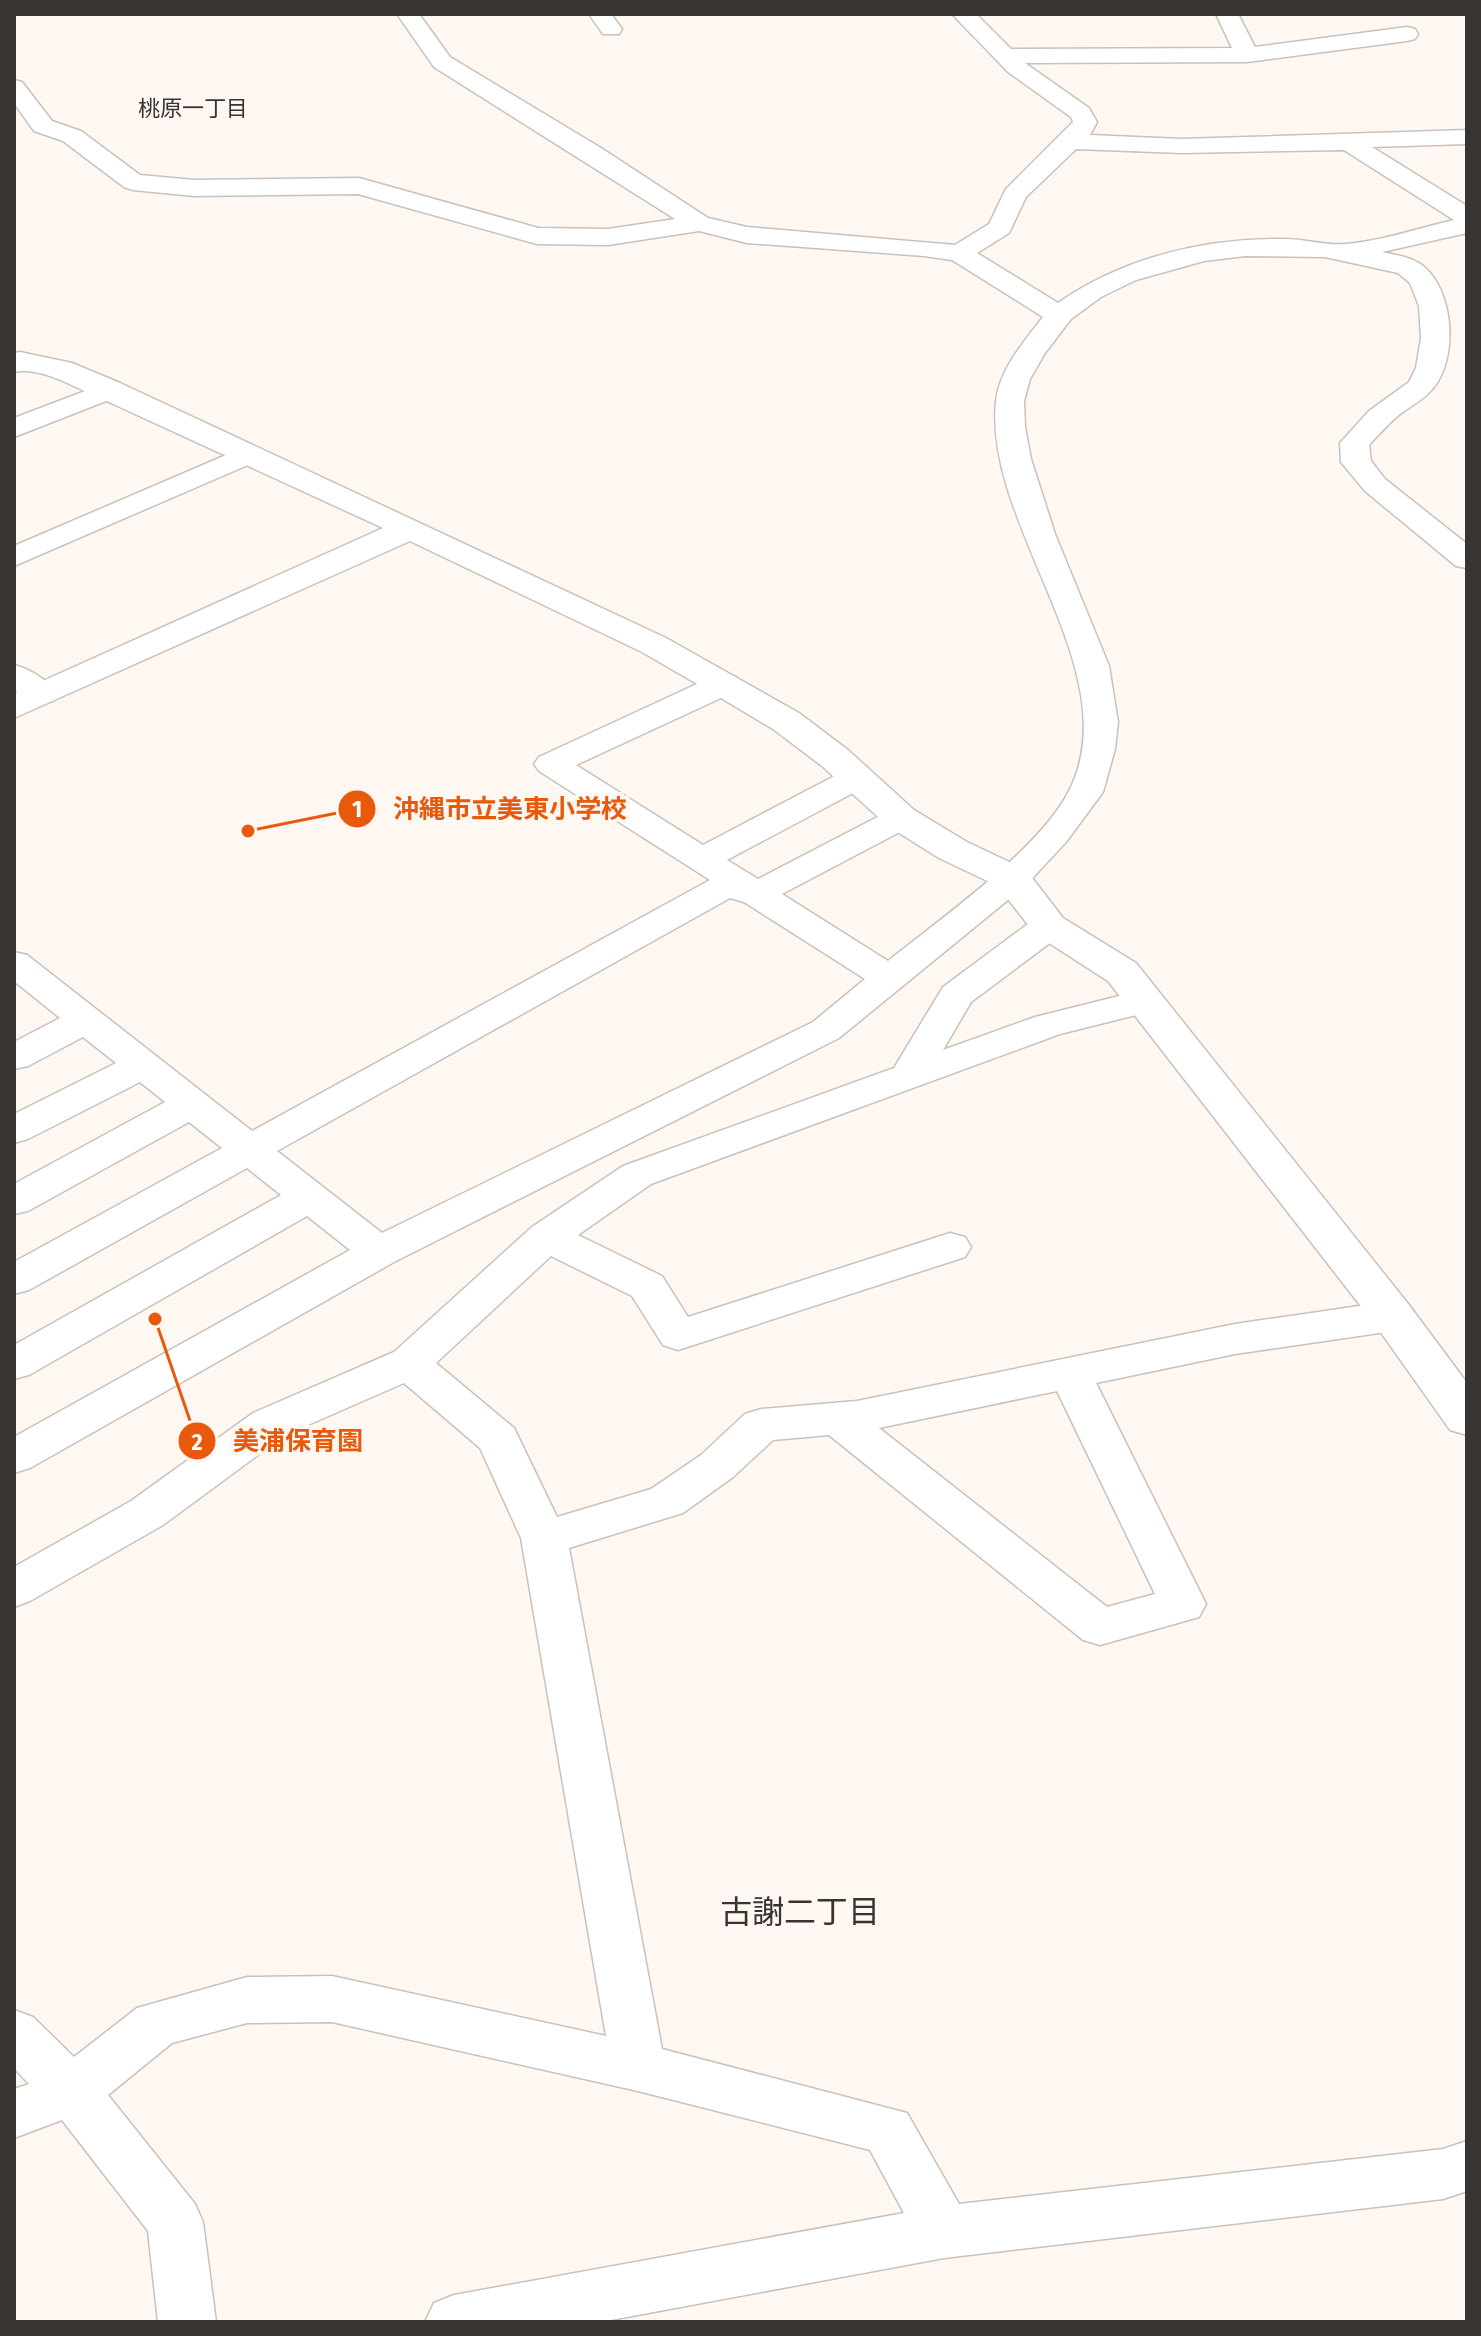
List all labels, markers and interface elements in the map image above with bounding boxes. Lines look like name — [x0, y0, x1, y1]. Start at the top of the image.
district label: 桃原一丁目 — [138, 95, 248, 122]
callout: 沖縄市立美東小学校 — [337, 784, 643, 834]
text: 沖縄市立美東小学校 — [393, 794, 627, 825]
text: 1 — [352, 795, 362, 823]
callout: 美浦保育園 — [177, 1416, 379, 1466]
text: 美浦保育園 — [233, 1426, 363, 1457]
text: 2 — [190, 1428, 203, 1456]
district label: 古謝二丁目 — [720, 1893, 880, 1931]

